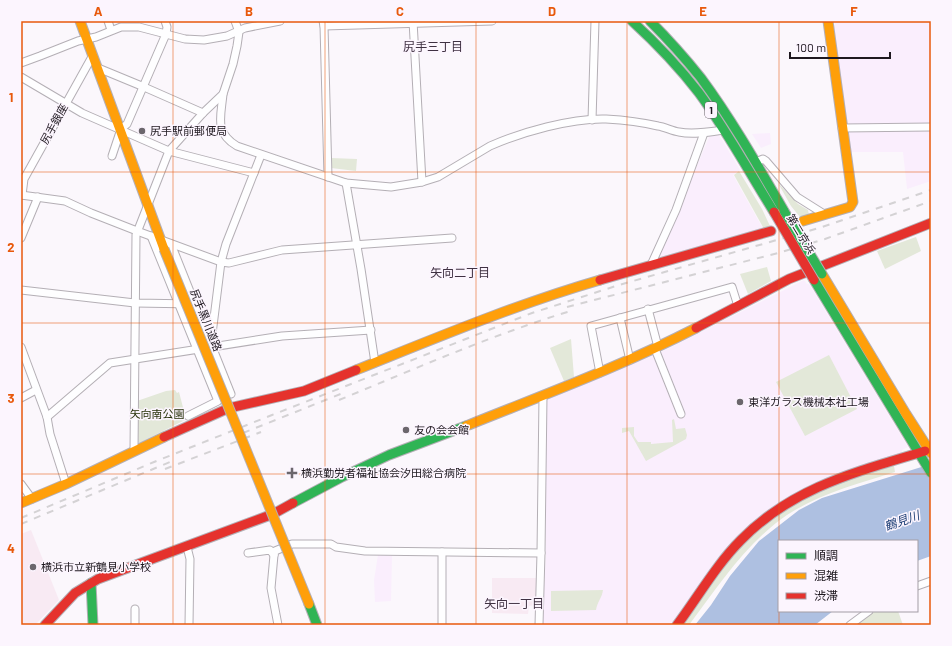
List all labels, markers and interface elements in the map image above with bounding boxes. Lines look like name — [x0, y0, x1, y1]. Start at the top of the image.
text: A — [94, 3, 103, 19]
text: B — [245, 3, 253, 19]
text: C — [396, 3, 404, 19]
text: D — [548, 3, 556, 19]
text: E — [699, 3, 707, 19]
text: F — [850, 3, 858, 19]
scale bar — [790, 34, 890, 60]
district label: 尻手三丁目 — [403, 39, 463, 53]
text: 100 m — [796, 40, 826, 54]
text: 1 — [9, 89, 13, 105]
street label: 尻手銀座 — [37, 101, 70, 146]
road number: 1 — [705, 102, 717, 118]
place label: 尻手駅前郵便局 — [150, 124, 227, 137]
marker: 尻手駅前郵便局 — [137, 126, 147, 136]
street label: 第二京浜 — [785, 212, 818, 256]
text: 2 — [7, 239, 15, 255]
district label: 矢向二丁目 — [430, 265, 490, 279]
street label: 尻手黒川道路 — [188, 287, 225, 353]
text: 3 — [7, 390, 15, 406]
place label: 東洋ガラス機械本社工場 — [748, 395, 869, 408]
marker: 東洋ガラス機械本社工場 — [735, 397, 745, 407]
park label: 矢向南公園 — [130, 407, 185, 420]
place label: 友の会会館 — [414, 423, 469, 436]
marker: 友の会会館 — [401, 425, 411, 435]
place label: 横浜勤労者福祉協会汐田総合病院 — [301, 466, 466, 479]
marker: 横浜勤労者福祉協会汐田総合病院 — [286, 467, 298, 479]
water label: 鶴見川 — [882, 507, 923, 533]
text: 4 — [7, 540, 15, 556]
legend — [778, 540, 918, 612]
text: 順調 — [814, 548, 838, 562]
place label: 横浜市立新鶴見小学校 — [41, 560, 151, 573]
marker: 横浜市立新鶴見小学校 — [28, 562, 38, 572]
text: 混雑 — [814, 568, 838, 582]
text: 渋滞 — [814, 588, 838, 602]
district label: 矢向一丁目 — [484, 596, 544, 610]

